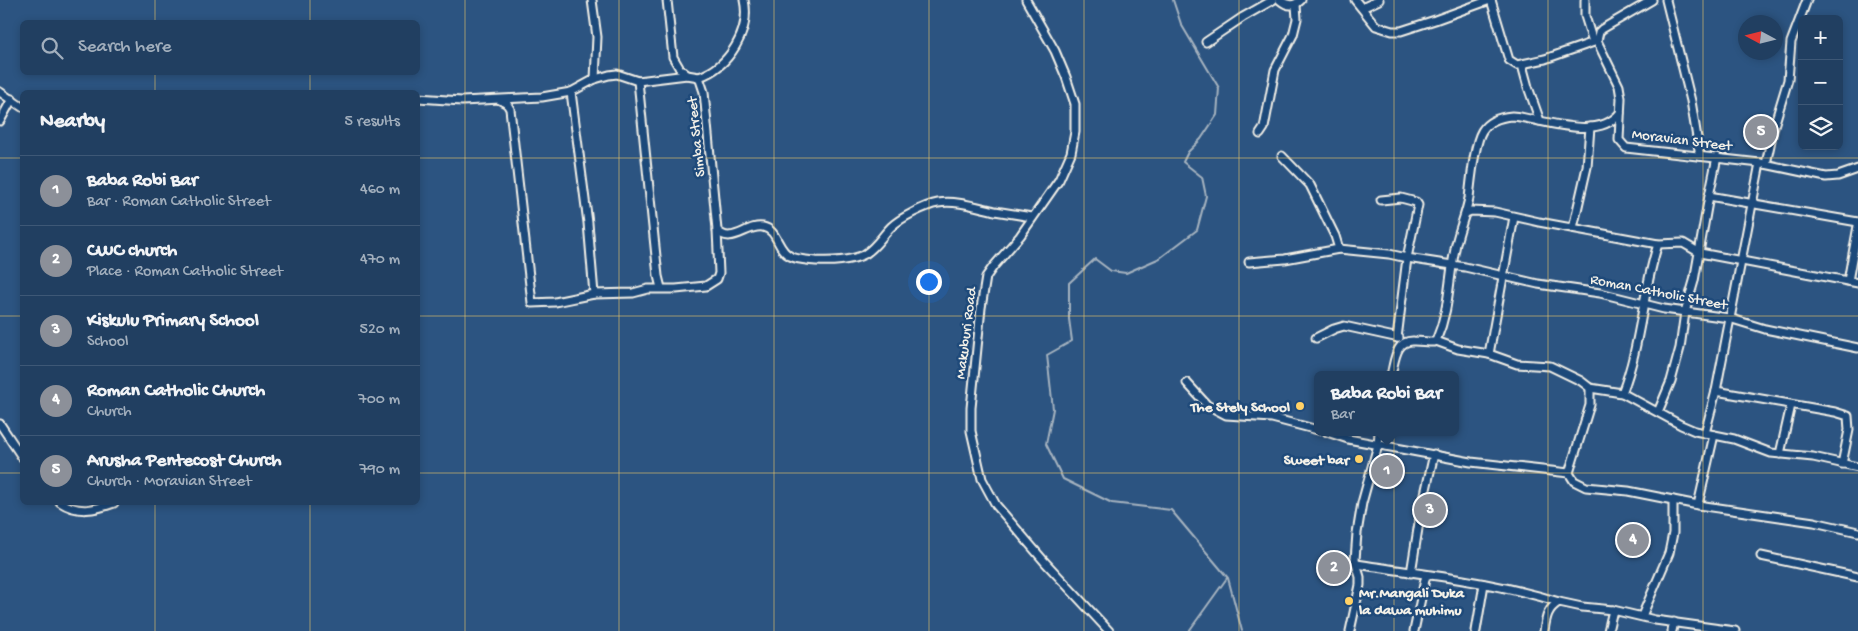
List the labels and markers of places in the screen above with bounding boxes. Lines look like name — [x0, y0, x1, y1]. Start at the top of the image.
pin: 5 — [1745, 113, 1777, 151]
place label: The Stely School — [1190, 399, 1291, 417]
marker: The Stely School — [1294, 400, 1306, 412]
place label: Sweet bar — [1284, 452, 1351, 470]
pin: 1 — [1371, 452, 1403, 490]
marker: Sweet bar — [1353, 453, 1365, 465]
pin: 3 — [1414, 491, 1446, 529]
pin: 4 — [1617, 521, 1649, 559]
pin: 2 — [1318, 549, 1350, 587]
place label: Mr.Mangali Duka la dawa muhimu — [1358, 585, 1465, 620]
marker: Mr.Mangali Duka la dawa muhimu — [1343, 595, 1355, 607]

